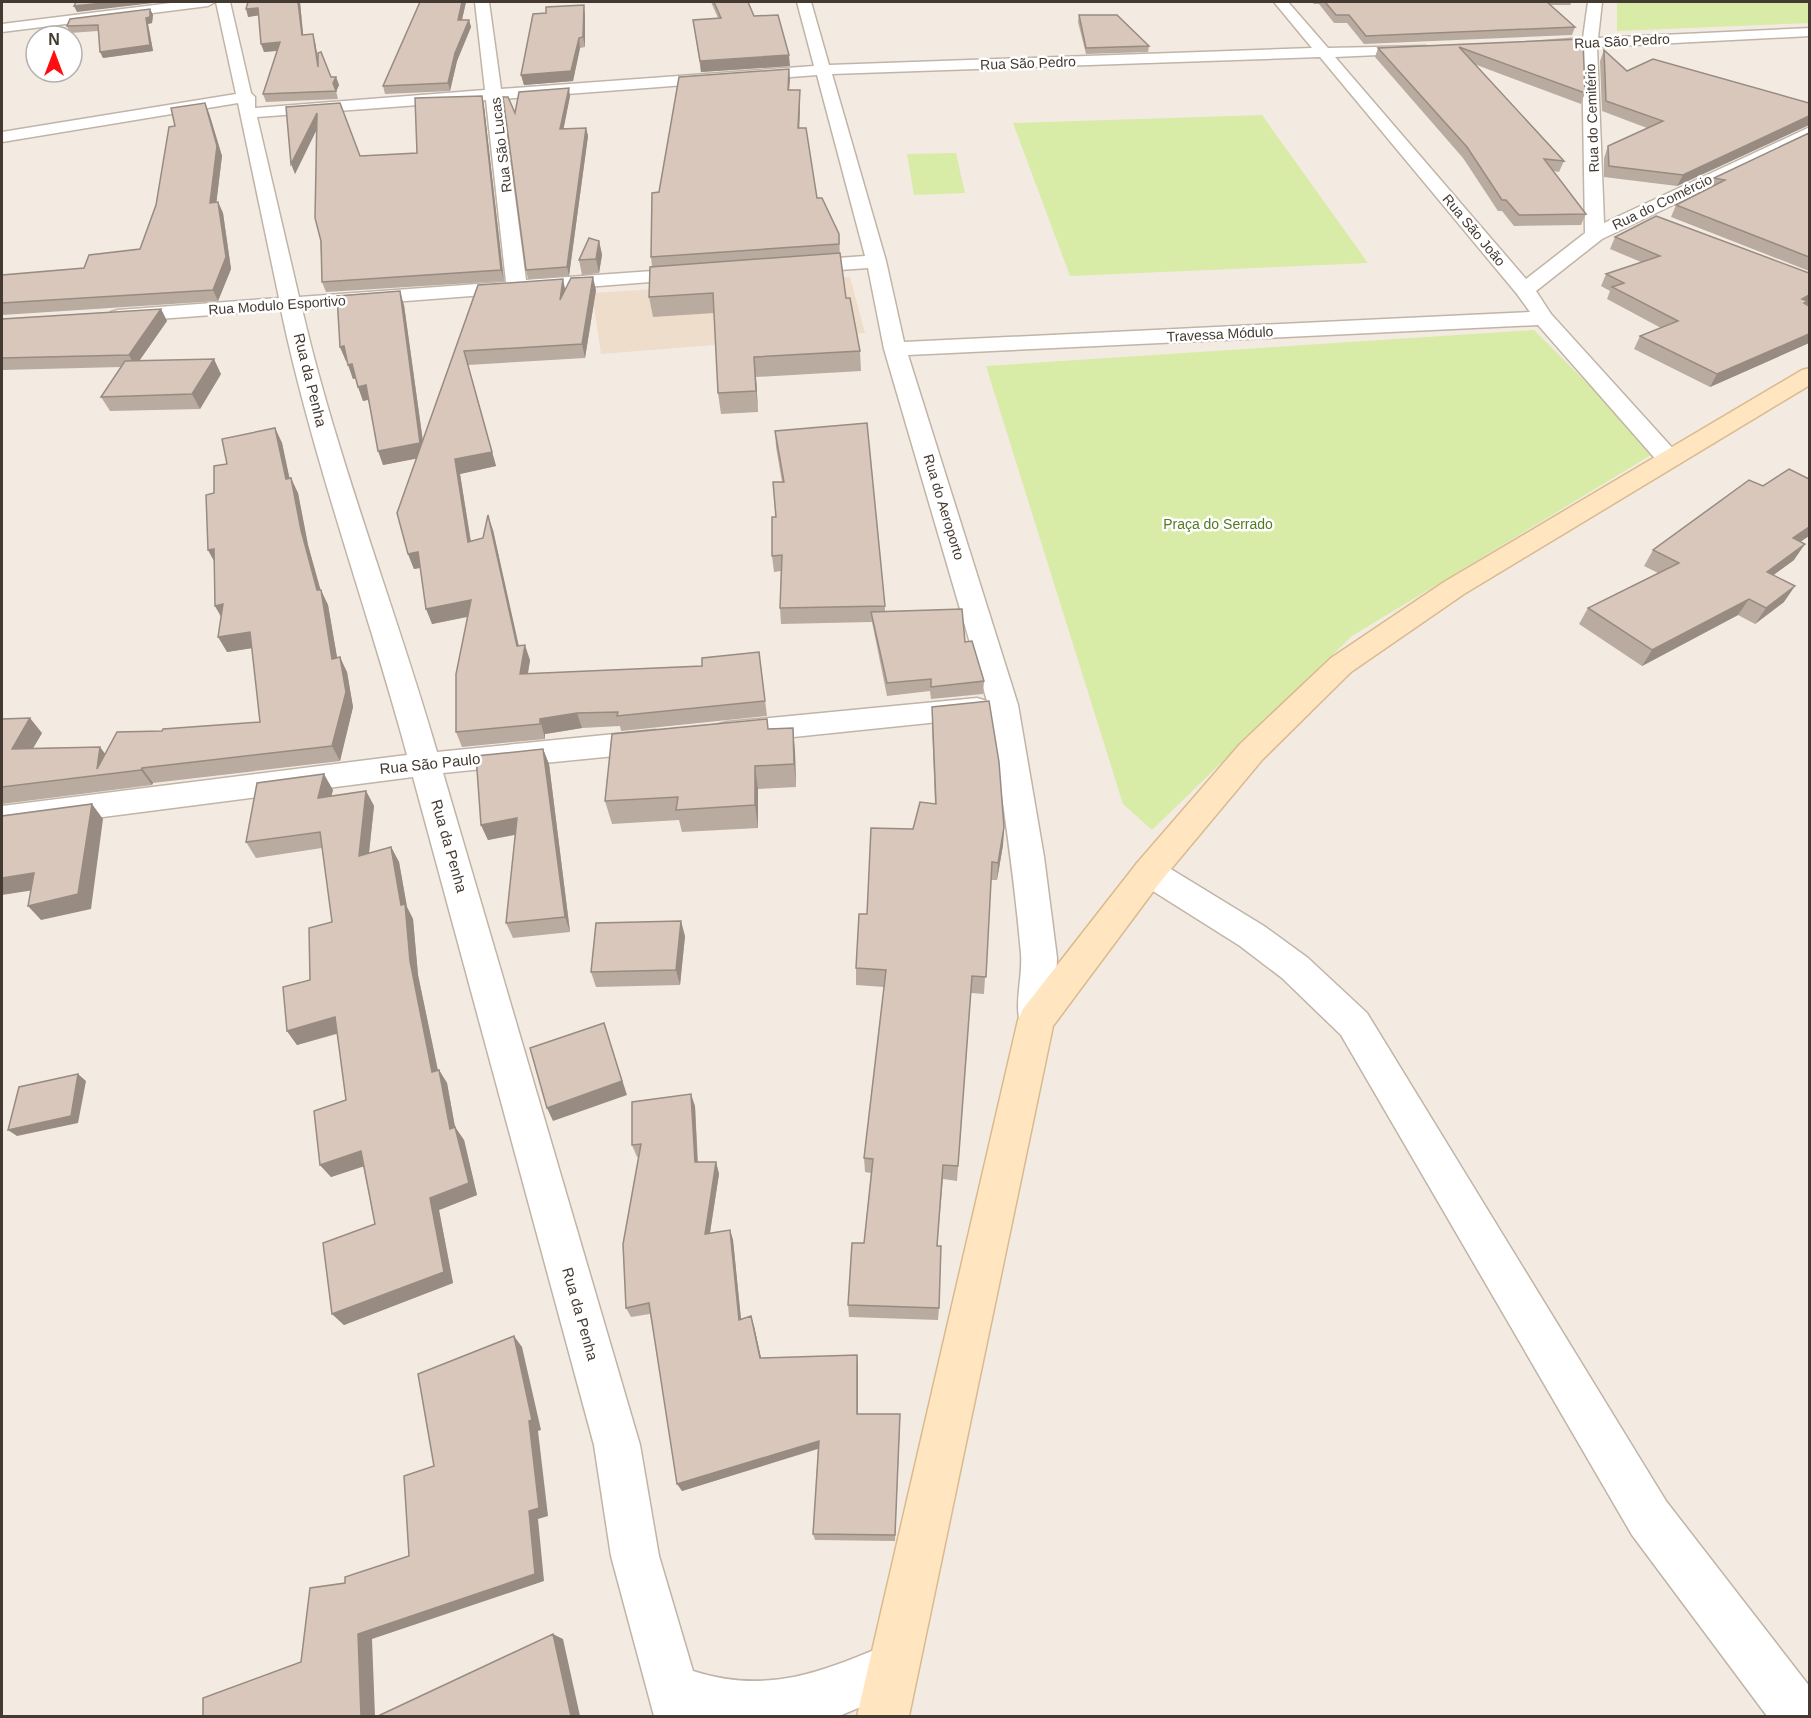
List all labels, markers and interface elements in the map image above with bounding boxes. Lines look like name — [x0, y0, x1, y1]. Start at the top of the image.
north arrow — [24, 24, 84, 84]
street label: Rua São Pedro — [1574, 30, 1670, 51]
text: N — [48, 31, 60, 48]
street label: Rua São Pedro — [980, 53, 1076, 73]
street label: Rua do Cemitério — [1582, 63, 1602, 173]
street label: Rua São Lucas — [487, 97, 515, 193]
street label: Rua do Comércio — [1610, 171, 1715, 233]
street label: Rua São João — [1439, 191, 1509, 269]
street label: Rua Modulo Esportivo — [208, 292, 346, 318]
street label: Travessa Módulo — [1166, 323, 1274, 345]
street label: Rua da Penha — [291, 331, 330, 429]
street label: Rua do Aeroporto — [920, 452, 968, 562]
park label: Praça do Serrado — [1163, 516, 1273, 532]
street label: Rua São Paulo — [379, 750, 481, 777]
street label: Rua da Penha — [428, 797, 471, 895]
street label: Rua da Penha — [559, 1265, 602, 1363]

